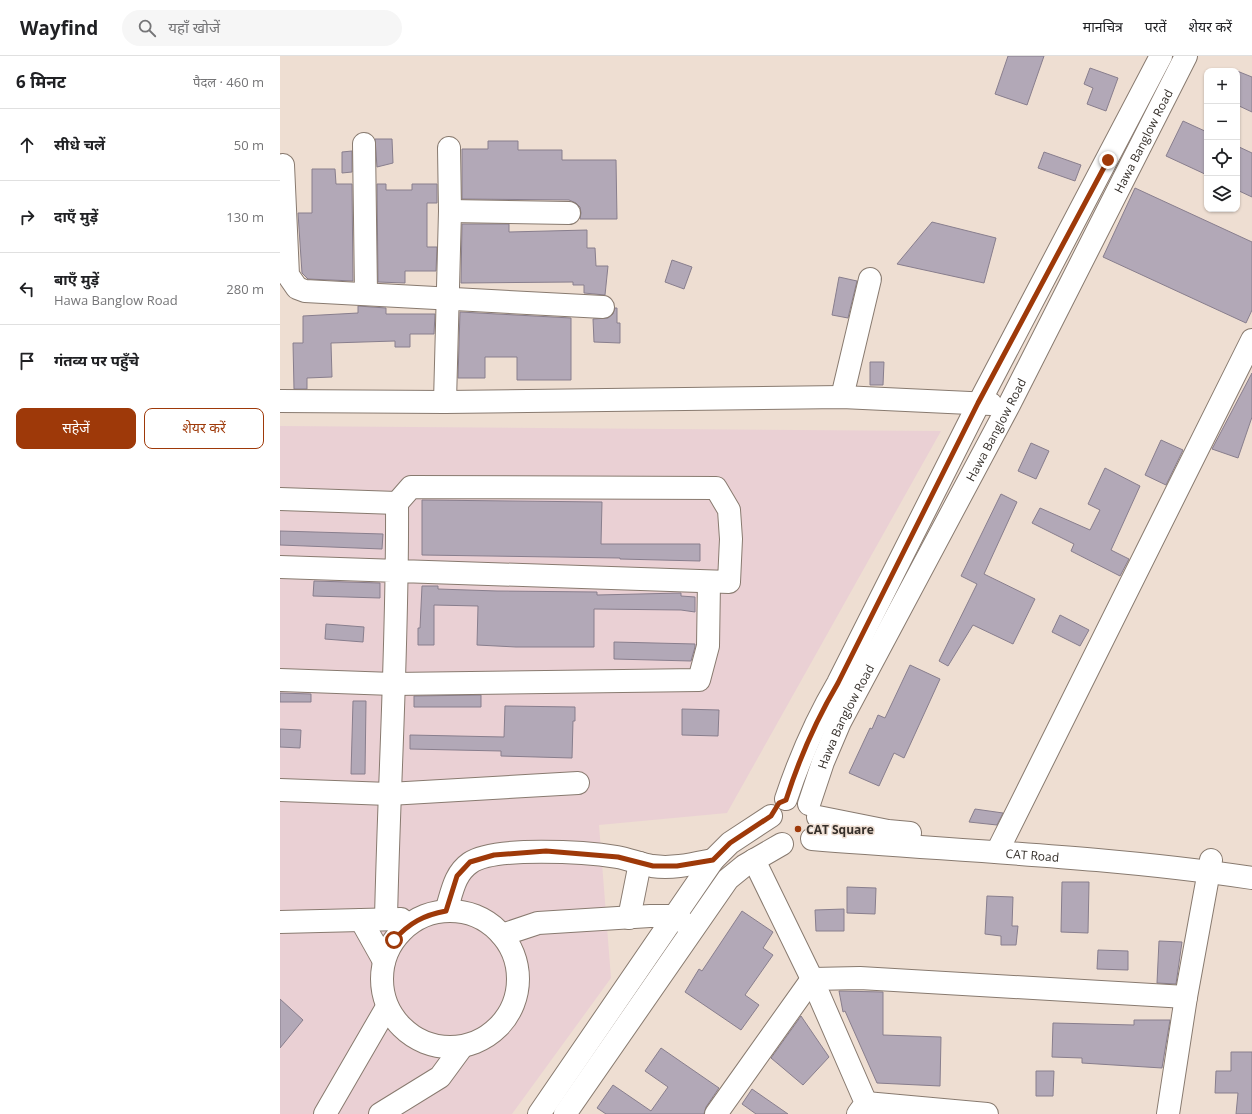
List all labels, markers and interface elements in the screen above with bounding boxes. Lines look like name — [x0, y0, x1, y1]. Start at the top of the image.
search box — [122, 10, 402, 46]
text: Wayfind — [20, 15, 98, 41]
icon: search — [136, 17, 158, 39]
text: यहाँ खोजें — [168, 17, 220, 37]
text: मानचित्र — [1083, 17, 1123, 36]
text: परतें — [1145, 17, 1167, 36]
text: शेयर करें — [1189, 17, 1232, 36]
map controls — [1204, 68, 1240, 212]
button: + — [1204, 68, 1240, 104]
text: 6 मिनट — [16, 70, 66, 93]
text: पैदल · 460 m — [193, 73, 264, 91]
street label: Hawa Banglow Road — [1109, 86, 1176, 196]
button: − — [1204, 104, 1240, 140]
icon: ahead — [16, 134, 38, 156]
text: सीधे चलें — [54, 134, 105, 154]
text: 50 m — [234, 136, 264, 154]
button: locate — [1204, 140, 1240, 176]
route end — [1099, 151, 1117, 169]
button: layers — [1204, 176, 1240, 212]
icon: right — [16, 206, 38, 228]
text: दाएँ मुड़ें — [54, 206, 98, 226]
text: 130 m — [226, 208, 264, 226]
text: बाएँ मुड़ें — [54, 269, 99, 289]
icon: left — [16, 278, 38, 300]
text: 280 m — [226, 280, 264, 298]
text: Hawa Banglow Road — [54, 291, 178, 309]
icon: arrive — [16, 350, 38, 372]
text: गंतव्य पर पहुँचे — [54, 350, 139, 370]
street label: Hawa Banglow Road — [961, 375, 1030, 484]
button: सहेजें — [16, 408, 136, 449]
button: शेयर करें — [144, 408, 264, 449]
street label: Hawa Banglow Road — [813, 661, 878, 771]
place label: CAT Square — [806, 821, 874, 838]
marker: CAT Square — [793, 824, 803, 834]
street label: CAT Road — [1005, 844, 1060, 865]
route start — [385, 931, 403, 949]

